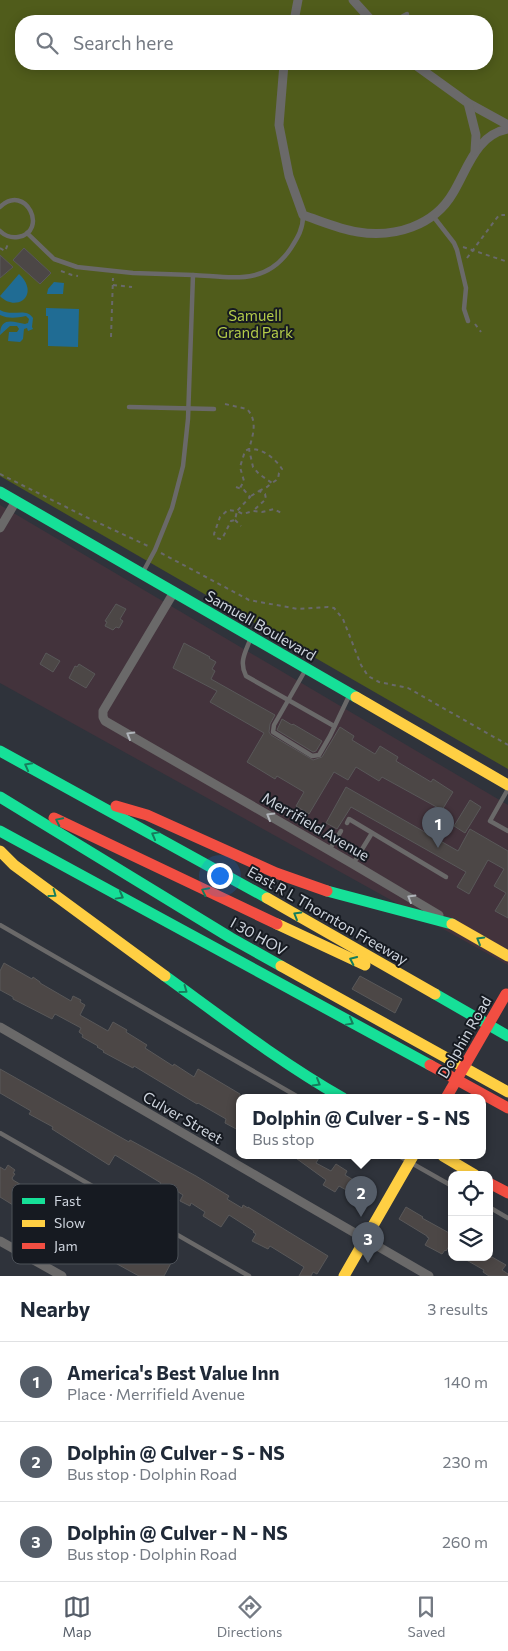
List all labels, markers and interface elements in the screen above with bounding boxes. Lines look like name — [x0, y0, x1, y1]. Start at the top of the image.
search box — [15, 15, 493, 70]
icon: search — [33, 29, 61, 57]
text: Search here — [73, 31, 173, 54]
park label: Samuell Grand Park — [217, 306, 293, 341]
street label: Samuell Boulevard — [202, 586, 320, 664]
one-way arrow — [126, 732, 135, 742]
one-way arrow — [25, 762, 34, 772]
street label: Merrifield Avenue — [259, 788, 373, 864]
pin: 1 — [422, 807, 454, 848]
one-way arrow — [267, 813, 276, 823]
one-way arrow — [55, 816, 64, 827]
one-way arrow — [152, 832, 161, 842]
street label: East R L Thornton Freeway — [245, 862, 412, 968]
your location — [207, 863, 233, 889]
one-way arrow — [201, 887, 210, 897]
one-way arrow — [47, 888, 56, 896]
one-way arrow — [114, 890, 123, 900]
one-way arrow — [407, 895, 416, 905]
one-way arrow — [293, 911, 302, 921]
street label: I 30 HOV — [228, 913, 290, 959]
one-way arrow — [477, 936, 486, 946]
one-way arrow — [349, 955, 358, 966]
one-way arrow — [178, 984, 187, 992]
street label: Dolphin Road — [433, 993, 495, 1081]
one-way arrow — [345, 1016, 354, 1026]
one-way arrow — [312, 1077, 321, 1087]
street label: Culver Street — [140, 1087, 226, 1147]
popup — [236, 1094, 486, 1159]
text: Dolphin @ Culver - S - NS — [252, 1106, 470, 1129]
text: Bus stop — [252, 1129, 314, 1148]
map controls — [448, 1171, 493, 1261]
button: locate — [448, 1171, 493, 1216]
pin: 2 — [345, 1176, 377, 1217]
legend — [12, 1184, 178, 1264]
text: Fast — [54, 1192, 81, 1209]
text: Slow — [54, 1214, 85, 1231]
button: layers — [448, 1216, 493, 1261]
pin: 3 — [352, 1222, 384, 1263]
text: Jam — [54, 1237, 78, 1254]
text: Nearby — [20, 1296, 90, 1321]
text: 3 results — [427, 1299, 488, 1318]
text: America's Best Value Inn — [67, 1361, 279, 1384]
text: 1 — [32, 1372, 40, 1391]
text: 140 m — [444, 1372, 488, 1391]
text: Place · Merrifield Avenue — [67, 1384, 245, 1403]
text: Dolphin @ Culver - S - NS — [67, 1441, 285, 1464]
text: 2 — [31, 1452, 41, 1471]
text: 230 m — [443, 1452, 488, 1471]
text: Bus stop · Dolphin Road — [67, 1464, 237, 1483]
text: Dolphin @ Culver - N - NS — [67, 1521, 288, 1544]
text: 3 — [31, 1532, 41, 1551]
text: 260 m — [442, 1532, 488, 1551]
text: Bus stop · Dolphin Road — [67, 1544, 237, 1563]
tab: Map — [63, 1593, 91, 1640]
tab: Directions — [217, 1593, 282, 1640]
tab: Saved — [408, 1593, 445, 1640]

